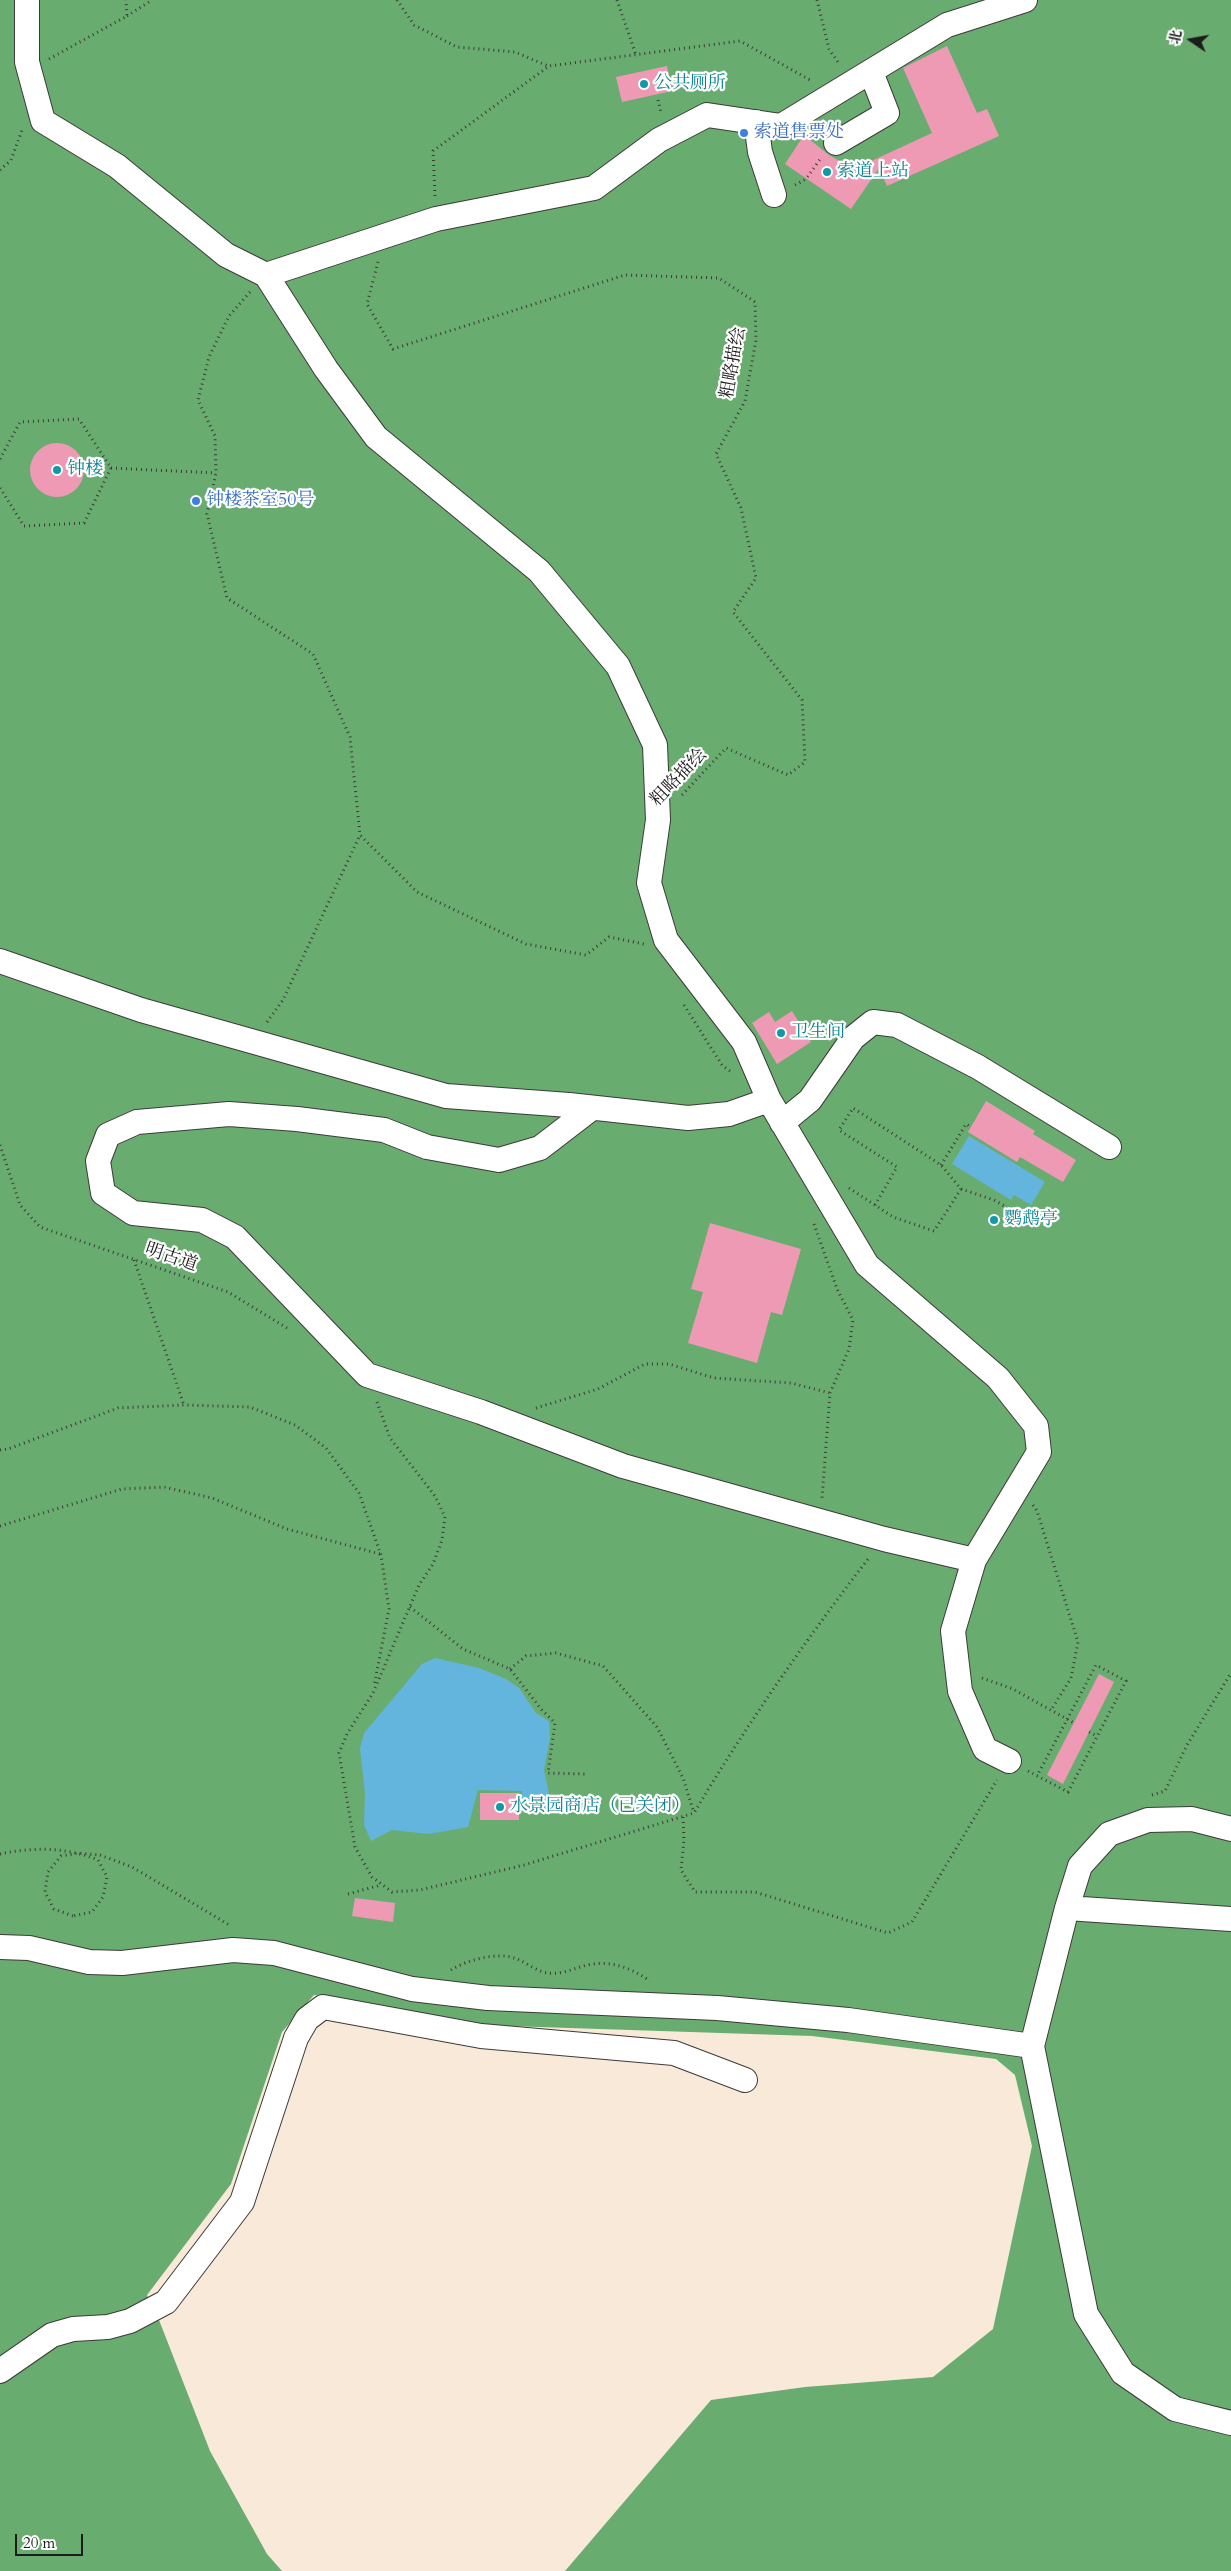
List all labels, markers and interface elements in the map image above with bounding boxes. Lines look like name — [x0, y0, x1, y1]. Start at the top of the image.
north arrow — [1166, 15, 1216, 65]
text: 北 — [1165, 28, 1187, 46]
place label: 公共厕所 — [654, 73, 726, 95]
marker: 公共厕所 — [638, 78, 650, 90]
place label: 索道售票处 — [754, 122, 844, 144]
marker: 索道售票处 — [738, 127, 750, 139]
place label: 索道上站 — [837, 161, 909, 183]
marker: 索道上站 — [821, 166, 833, 178]
street label: 粗略描绘 — [717, 326, 751, 400]
place label: 钟楼 — [67, 459, 103, 481]
marker: 钟楼 — [51, 464, 63, 476]
place label: 钟楼茶室50号 — [206, 490, 314, 512]
marker: 钟楼茶室50号 — [190, 495, 202, 507]
street label: 粗略描绘 — [646, 745, 712, 811]
place label: 卫生间 — [791, 1022, 845, 1044]
marker: 卫生间 — [775, 1027, 787, 1039]
place label: 鹦鹉亭 — [1004, 1209, 1058, 1231]
marker: 鹦鹉亭 — [988, 1214, 1000, 1226]
street label: 明古道 — [142, 1239, 200, 1277]
place label: 水景园商店（已关闭） — [510, 1796, 690, 1818]
marker: 水景园商店（已关闭） — [494, 1801, 506, 1813]
scale bar — [18, 2524, 85, 2556]
text: 20 m — [23, 2533, 55, 2553]

